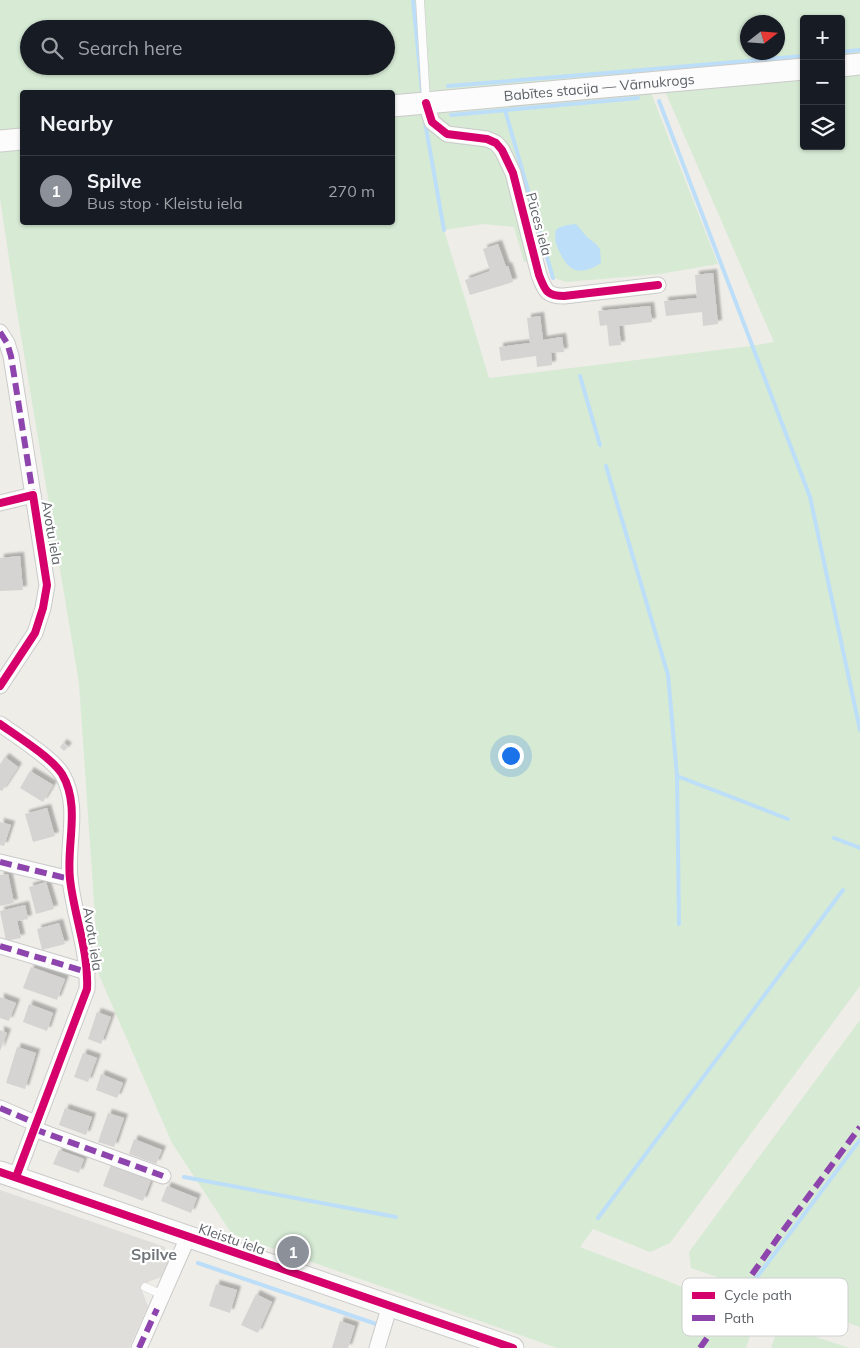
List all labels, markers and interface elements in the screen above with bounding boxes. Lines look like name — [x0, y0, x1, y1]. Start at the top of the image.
north arrow — [740, 15, 785, 60]
map controls — [800, 15, 845, 150]
button: + — [800, 15, 845, 60]
search box — [20, 20, 395, 75]
icon: search — [38, 34, 66, 62]
text: Search here — [78, 36, 182, 60]
button: − — [800, 60, 845, 105]
street label: Babītes stacija — Vārnukrogs — [503, 70, 695, 105]
button: layers — [800, 105, 845, 150]
text: Nearby — [40, 110, 113, 136]
text: Spilve — [87, 169, 142, 193]
text: 1 — [51, 181, 61, 201]
text: 270 m — [328, 181, 375, 201]
street label: Pūces iela — [522, 190, 556, 258]
text: Bus stop · Kleistu iela — [87, 193, 243, 213]
street label: Avotu iela — [38, 500, 66, 566]
your location — [498, 743, 524, 769]
street label: Avotu iela — [79, 906, 107, 972]
street label: Kleistu iela — [196, 1219, 268, 1259]
pin: 1 — [277, 1233, 309, 1271]
district label: Spilve — [131, 1244, 177, 1264]
legend — [682, 1278, 848, 1336]
text: Cycle path — [724, 1286, 792, 1304]
text: Path — [724, 1309, 754, 1327]

